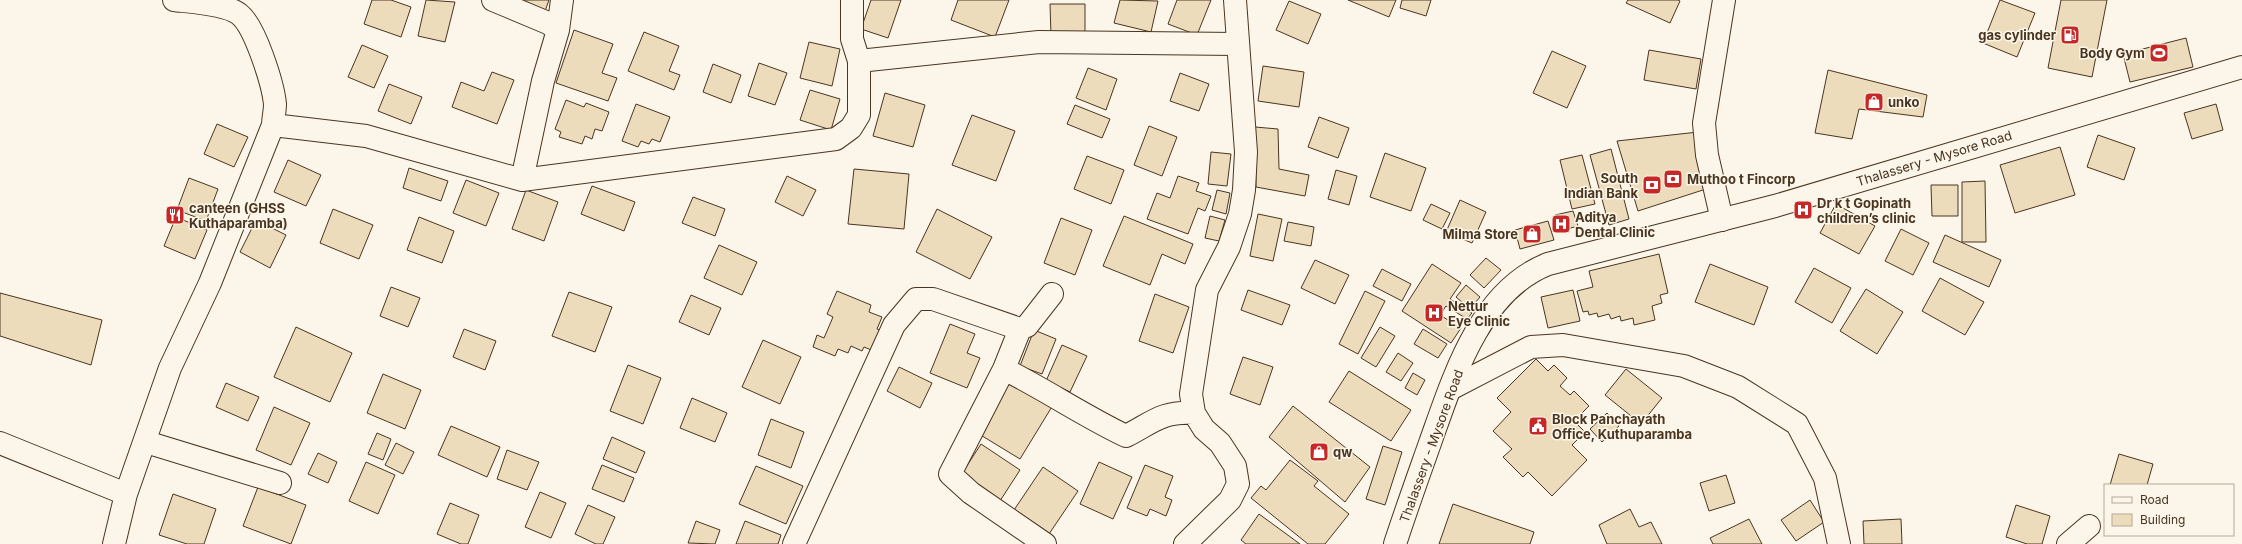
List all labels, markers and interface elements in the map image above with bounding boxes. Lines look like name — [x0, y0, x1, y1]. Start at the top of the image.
fuel station icon: gas cylinder — [2059, 24, 2081, 46]
place label: gas cylinder — [1978, 27, 2057, 43]
sports icon: Body Gym — [2148, 42, 2170, 64]
place label: Body Gym — [2080, 45, 2145, 61]
shop icon: unko — [1863, 91, 1885, 113]
place label: unko — [1888, 94, 1919, 110]
street label: Thalassery - Mysore Road — [1854, 127, 2014, 189]
bank icon: Muthoo t Fincorp — [1662, 168, 1684, 190]
place label: South Indian Bank — [1564, 170, 1638, 201]
place label: Muthoo t Fincorp — [1687, 171, 1795, 187]
bank icon: South Indian Bank — [1641, 174, 1663, 196]
place label: Dr k t Gopinath children’s clinic — [1817, 195, 1916, 226]
hospital icon: Dr k t Gopinath children’s clinic — [1792, 199, 1814, 221]
place label: canteen (GHSS Kuthaparamba) — [189, 200, 288, 231]
restaurant icon: canteen (GHSS Kuthaparamba) — [164, 204, 186, 226]
place label: Aditya Dental Clinic — [1575, 209, 1655, 240]
hospital icon: Aditya Dental Clinic — [1550, 213, 1572, 235]
shop icon: Milma Store — [1521, 223, 1543, 245]
place label: Milma Store — [1443, 226, 1518, 242]
place label: Nettur Eye Clinic — [1448, 298, 1511, 329]
hospital icon: Nettur Eye Clinic — [1423, 302, 1445, 324]
street label: Thalassery - Mysore Road — [1396, 367, 1466, 525]
place label: Block Panchayath Office, Kuthuparamba — [1552, 411, 1692, 442]
public building icon: Block Panchayath Office, Kuthuparamba — [1527, 415, 1549, 437]
shop icon: qw — [1308, 441, 1330, 463]
place label: qw — [1333, 444, 1352, 460]
legend — [2104, 484, 2234, 536]
text: Road — [2140, 492, 2169, 507]
text: Building — [2140, 512, 2185, 527]

